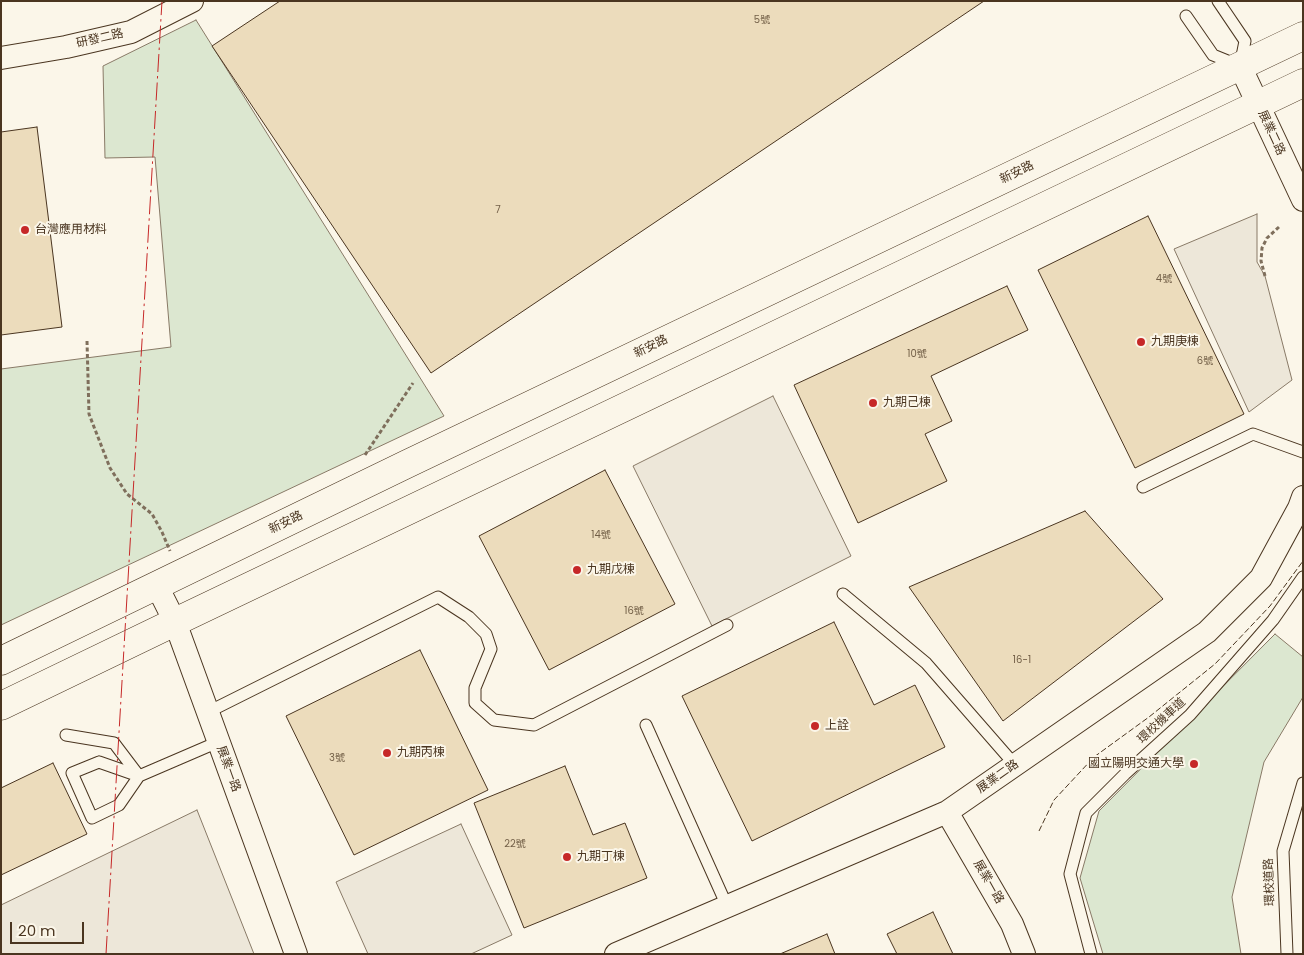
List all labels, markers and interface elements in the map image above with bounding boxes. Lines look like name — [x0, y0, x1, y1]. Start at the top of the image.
house number: 5號 — [754, 14, 770, 26]
street label: 研發二路 — [75, 27, 125, 51]
street label: 展業二路 — [1254, 108, 1288, 158]
street label: 新安路 — [998, 159, 1036, 187]
house number: 7 — [495, 204, 501, 216]
place label: 台灣應用材料 — [35, 223, 107, 237]
marker: 台灣應用材料 — [19, 224, 31, 236]
house number: 4號 — [1156, 273, 1172, 285]
street label: 新安路 — [632, 333, 670, 361]
place label: 九期庚棟 — [1151, 335, 1199, 349]
marker: 九期庚棟 — [1135, 336, 1147, 348]
house number: 10號 — [907, 348, 927, 360]
house number: 6號 — [1197, 355, 1213, 367]
place label: 九期己棟 — [883, 396, 931, 410]
marker: 九期己棟 — [867, 397, 879, 409]
street label: 新安路 — [267, 509, 305, 537]
house number: 14號 — [591, 529, 611, 541]
place label: 九期戊棟 — [587, 563, 635, 577]
marker: 九期戊棟 — [571, 564, 583, 576]
house number: 16號 — [624, 605, 644, 617]
house number: 16-1 — [1013, 654, 1031, 666]
street label: 環校機車道 — [1135, 695, 1189, 747]
place label: 上詮 — [825, 719, 849, 733]
marker: 上詮 — [809, 720, 821, 732]
street label: 展業一路 — [213, 744, 243, 794]
place label: 九期丙棟 — [397, 746, 445, 760]
marker: 九期丙棟 — [381, 747, 393, 759]
house number: 3號 — [329, 752, 345, 764]
street label: 展業二路 — [974, 757, 1022, 797]
place label: 國立陽明交通大學 — [1088, 757, 1184, 771]
marker: 國立陽明交通大學 — [1188, 758, 1200, 770]
house number: 22號 — [504, 838, 526, 850]
place label: 九期丁棟 — [577, 850, 625, 864]
marker: 九期丁棟 — [561, 851, 573, 863]
street label: 展業一路 — [970, 858, 1006, 906]
street label: 環校道路 — [1262, 858, 1278, 906]
scale bar — [12, 912, 86, 944]
text: 20 m — [18, 920, 56, 941]

